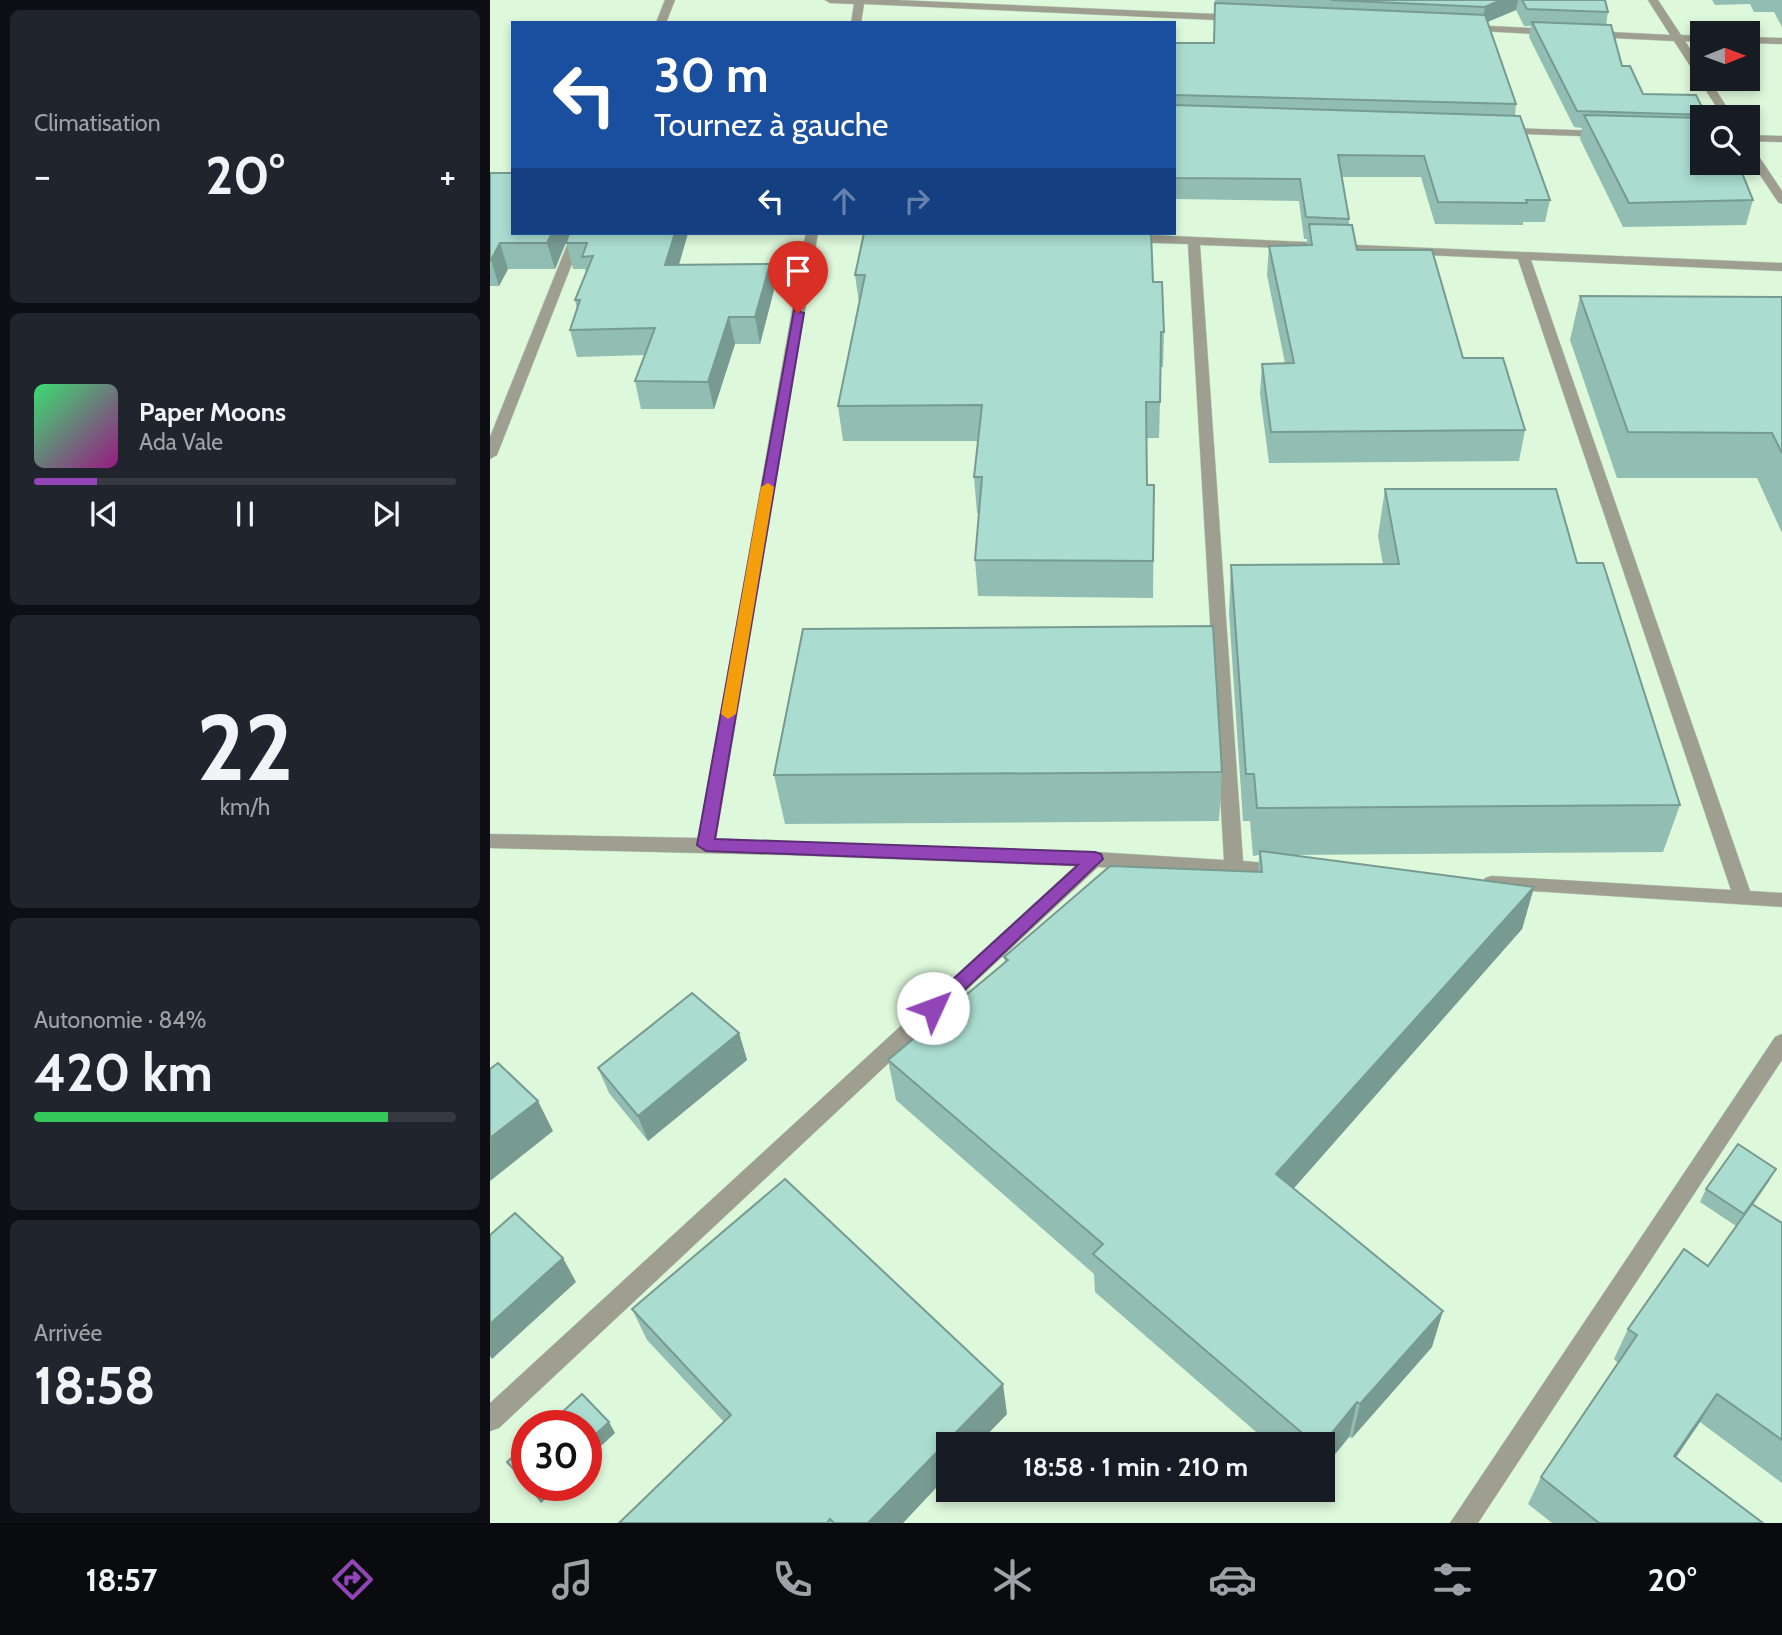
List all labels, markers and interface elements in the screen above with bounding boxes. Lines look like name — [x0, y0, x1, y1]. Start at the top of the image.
north arrow — [1690, 21, 1760, 91]
map controls — [1690, 21, 1760, 175]
text: 30 m — [654, 45, 769, 104]
icon: left — [539, 49, 630, 140]
text: Tournez à gauche — [654, 105, 888, 144]
button: search — [1690, 105, 1760, 175]
text: Climatisation — [34, 109, 161, 137]
text: 20° — [205, 144, 285, 207]
text: − — [34, 152, 51, 199]
text: + — [439, 152, 456, 199]
icon: left — [752, 182, 790, 220]
icon: ahead — [825, 182, 863, 220]
icon: right — [898, 182, 936, 220]
pin — [768, 241, 828, 313]
icon: arrive — [779, 252, 817, 290]
text: Paper Moons — [139, 396, 286, 428]
text: Ada Vale — [139, 428, 223, 456]
icon: previous — [85, 495, 123, 533]
icon: pause — [226, 495, 264, 533]
icon: next — [367, 495, 405, 533]
text: 22 — [197, 692, 293, 803]
text: km/h — [220, 793, 270, 821]
position arrow — [896, 971, 970, 1045]
text: Autonomie · 84% — [34, 1006, 206, 1034]
text: 420 km — [34, 1041, 213, 1104]
text: Arrivée — [34, 1319, 102, 1347]
text: 18:58 — [34, 1354, 155, 1417]
speed limit sign: 30 — [511, 1410, 602, 1501]
text: 18:58 · 1 min · 210 m — [1023, 1451, 1248, 1483]
icon: directions — [328, 1555, 377, 1604]
icon: music — [548, 1555, 597, 1604]
icon: phone — [768, 1555, 817, 1604]
icon: climate — [988, 1555, 1037, 1604]
icon: car — [1208, 1555, 1257, 1604]
icon: filters — [1428, 1555, 1477, 1604]
text: 18:57 — [85, 1560, 157, 1599]
text: 20° — [1648, 1560, 1696, 1599]

